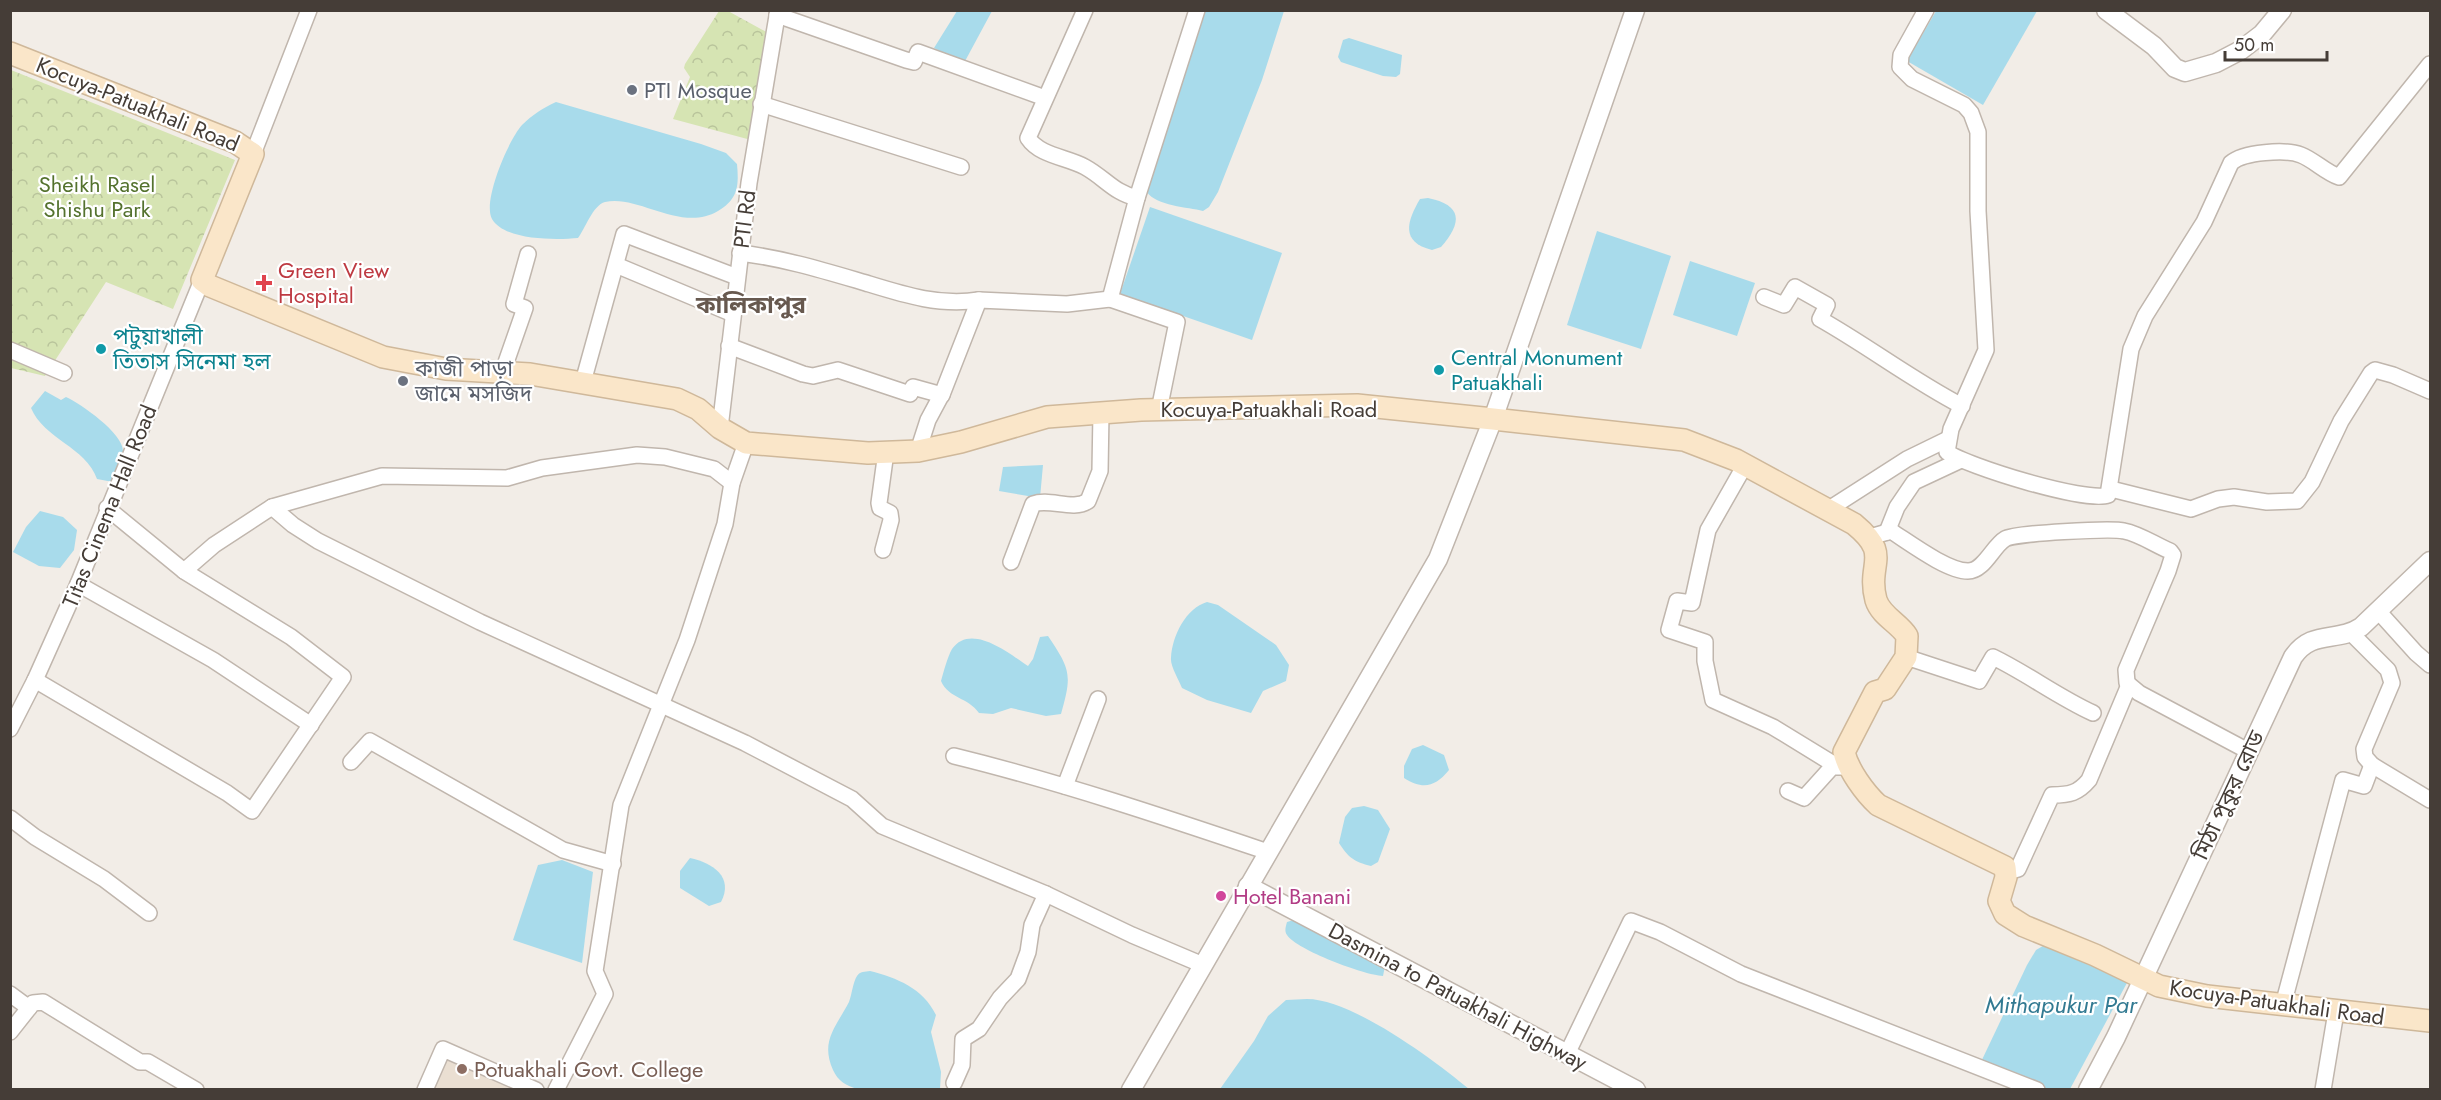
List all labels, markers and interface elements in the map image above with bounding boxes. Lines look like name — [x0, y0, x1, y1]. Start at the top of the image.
scale bar — [2225, 24, 2327, 62]
text: 50 m — [2234, 32, 2274, 58]
street label: Kocuya-Patuakhali Road — [32, 49, 244, 159]
place label: PTI Mosque — [644, 74, 752, 106]
marker: PTI Mosque — [625, 83, 639, 97]
park label: Sheikh Rasel Shishu Park — [39, 168, 155, 225]
street label: PTI Rd — [725, 188, 763, 250]
place label: Green View Hospital — [278, 254, 389, 311]
marker: Green View Hospital — [255, 274, 273, 292]
district label: কালিকাপুর — [695, 287, 806, 322]
place label: পটুয়াখালী তিতাস সিনেমা হল — [112, 320, 272, 377]
place label: Central Monument Patuakhali — [1451, 341, 1623, 398]
marker: পটুয়াখালী তিতাস সিনেমা হল — [94, 342, 108, 356]
place label: কাজী পাড়া জামে মসজিদ — [414, 352, 533, 409]
marker: Central Monument Patuakhali — [1432, 363, 1446, 377]
marker: কাজী পাড়া জামে মসজিদ — [396, 374, 410, 388]
street label: Kocuya-Patuakhali Road — [1161, 393, 1377, 425]
street label: Titas Cinema Hall Road — [54, 400, 164, 612]
street label: মিঠা পুকুর রোড — [2184, 725, 2272, 866]
place label: Hotel Banani — [1233, 880, 1351, 912]
marker: Hotel Banani — [1214, 889, 1228, 903]
street label: Dasmina to Patuakhali Highway — [1323, 914, 1593, 1078]
street label: Kocuya-Patuakhali Road — [2167, 971, 2387, 1033]
water label: Mithapukur Par — [1985, 987, 2139, 1022]
place label: Potuakhali Govt. College — [474, 1053, 703, 1085]
marker: Potuakhali Govt. College — [455, 1062, 469, 1076]

